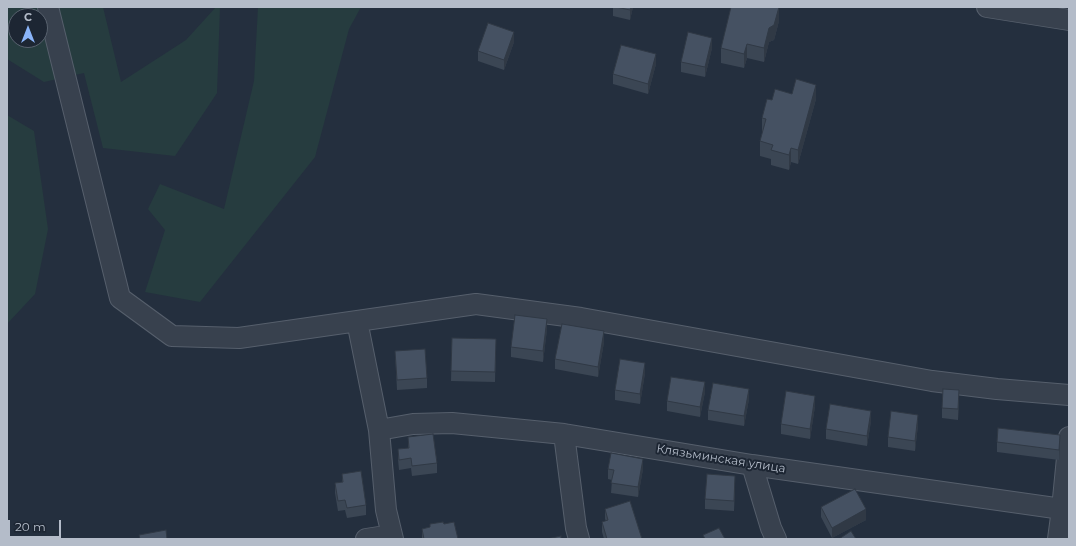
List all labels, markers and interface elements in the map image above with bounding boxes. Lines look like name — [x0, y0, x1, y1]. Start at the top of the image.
north arrow — [8, 8, 48, 48]
text: С — [24, 10, 32, 24]
street label: Клязьминская улица — [655, 442, 787, 476]
scale bar — [10, 512, 63, 538]
text: 20 m — [15, 519, 46, 534]

